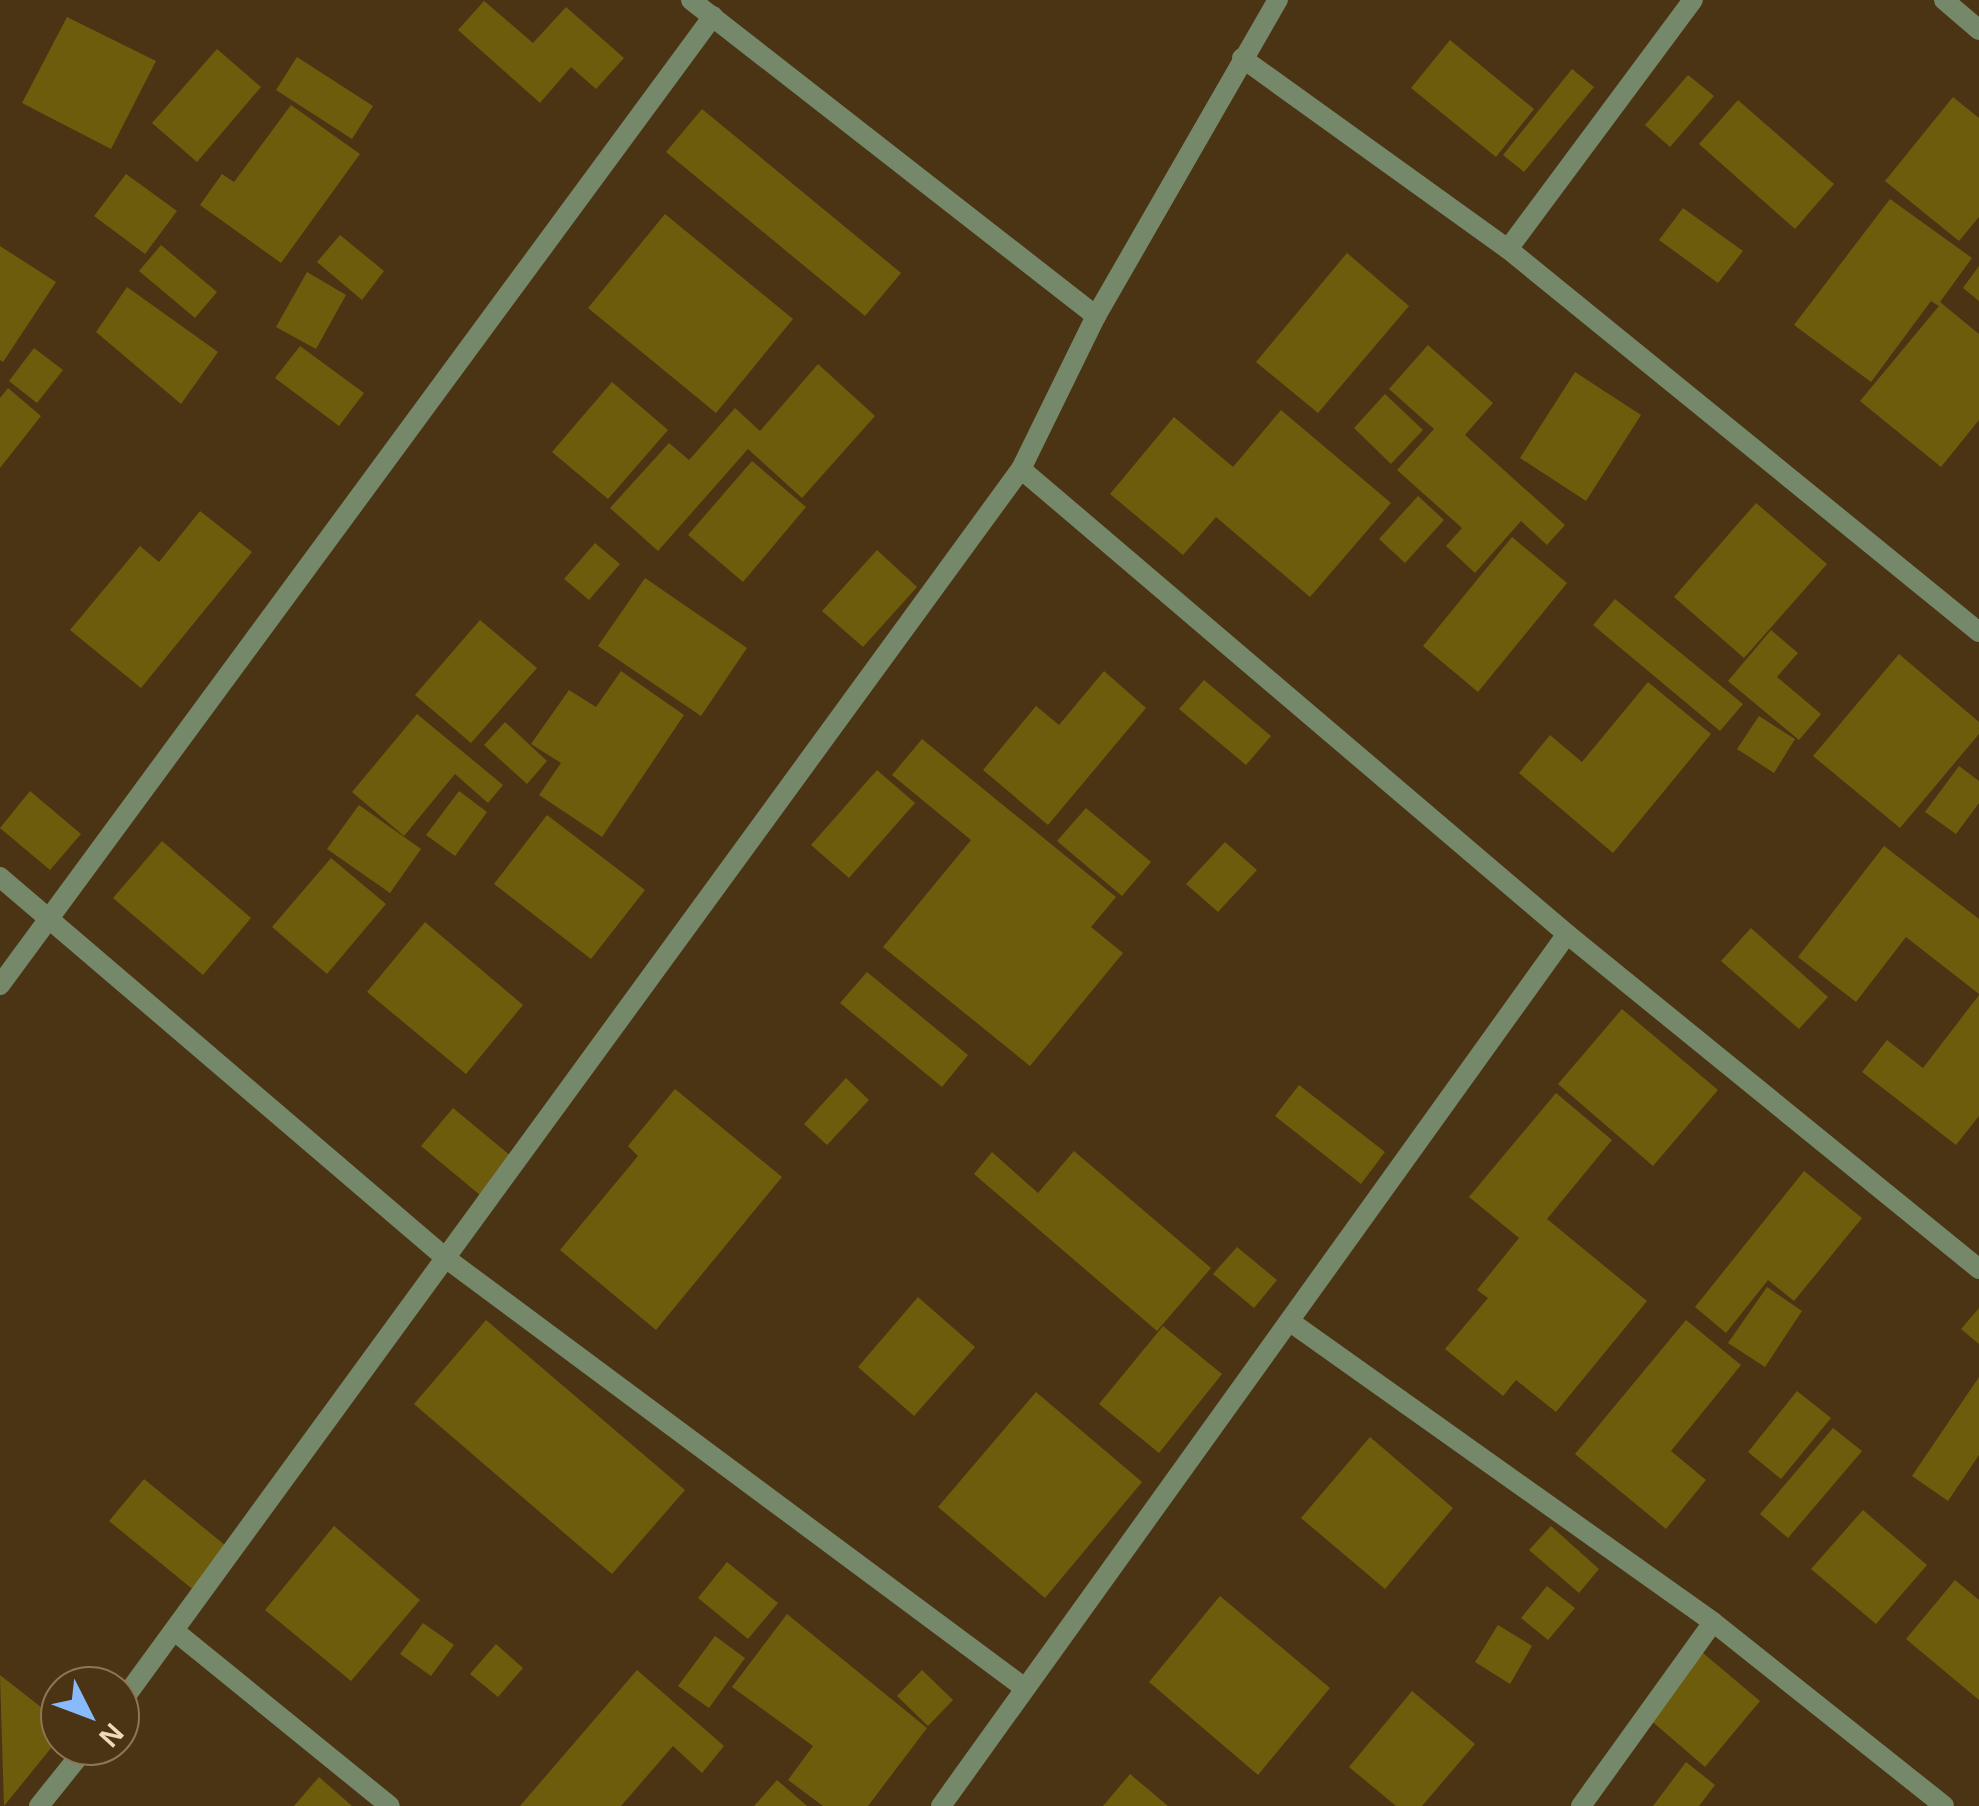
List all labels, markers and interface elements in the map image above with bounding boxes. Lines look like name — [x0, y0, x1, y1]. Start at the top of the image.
north arrow — [40, 1666, 140, 1766]
text: N — [93, 1717, 129, 1753]

